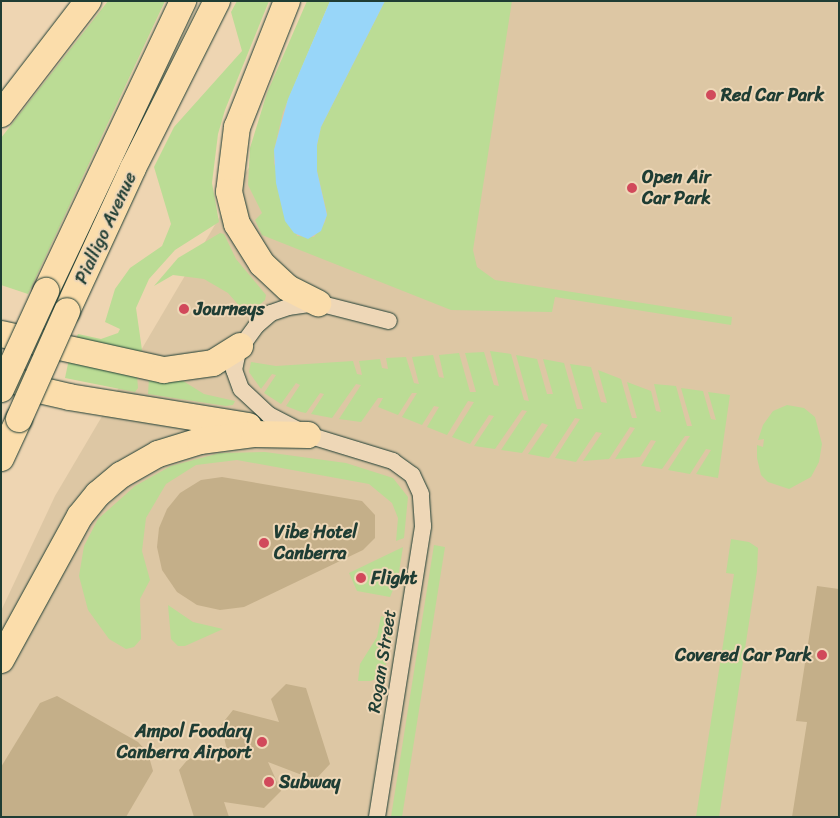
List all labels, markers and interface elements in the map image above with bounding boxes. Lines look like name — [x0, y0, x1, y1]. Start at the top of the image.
place label: Red Car Park — [721, 84, 825, 106]
marker: Red Car Park — [705, 89, 717, 101]
place label: Open Air Car Park — [642, 167, 711, 210]
street label: Pialligo Avenue — [71, 169, 141, 287]
marker: Open Air Car Park — [626, 182, 638, 194]
place label: Journeys — [194, 298, 264, 320]
marker: Journeys — [178, 303, 190, 315]
place label: Vibe Hotel Canberra — [274, 522, 358, 564]
marker: Vibe Hotel Canberra — [258, 537, 270, 549]
place label: Flight — [371, 567, 417, 589]
marker: Flight — [355, 572, 367, 584]
street label: Rogan Street — [363, 608, 401, 714]
place label: Covered Car Park — [675, 644, 812, 666]
marker: Covered Car Park — [816, 649, 828, 661]
place label: Ampol Foodary Canberra Airport — [117, 721, 252, 764]
marker: Ampol Foodary Canberra Airport — [256, 736, 268, 748]
place label: Subway — [279, 771, 341, 793]
marker: Subway — [263, 776, 275, 788]

